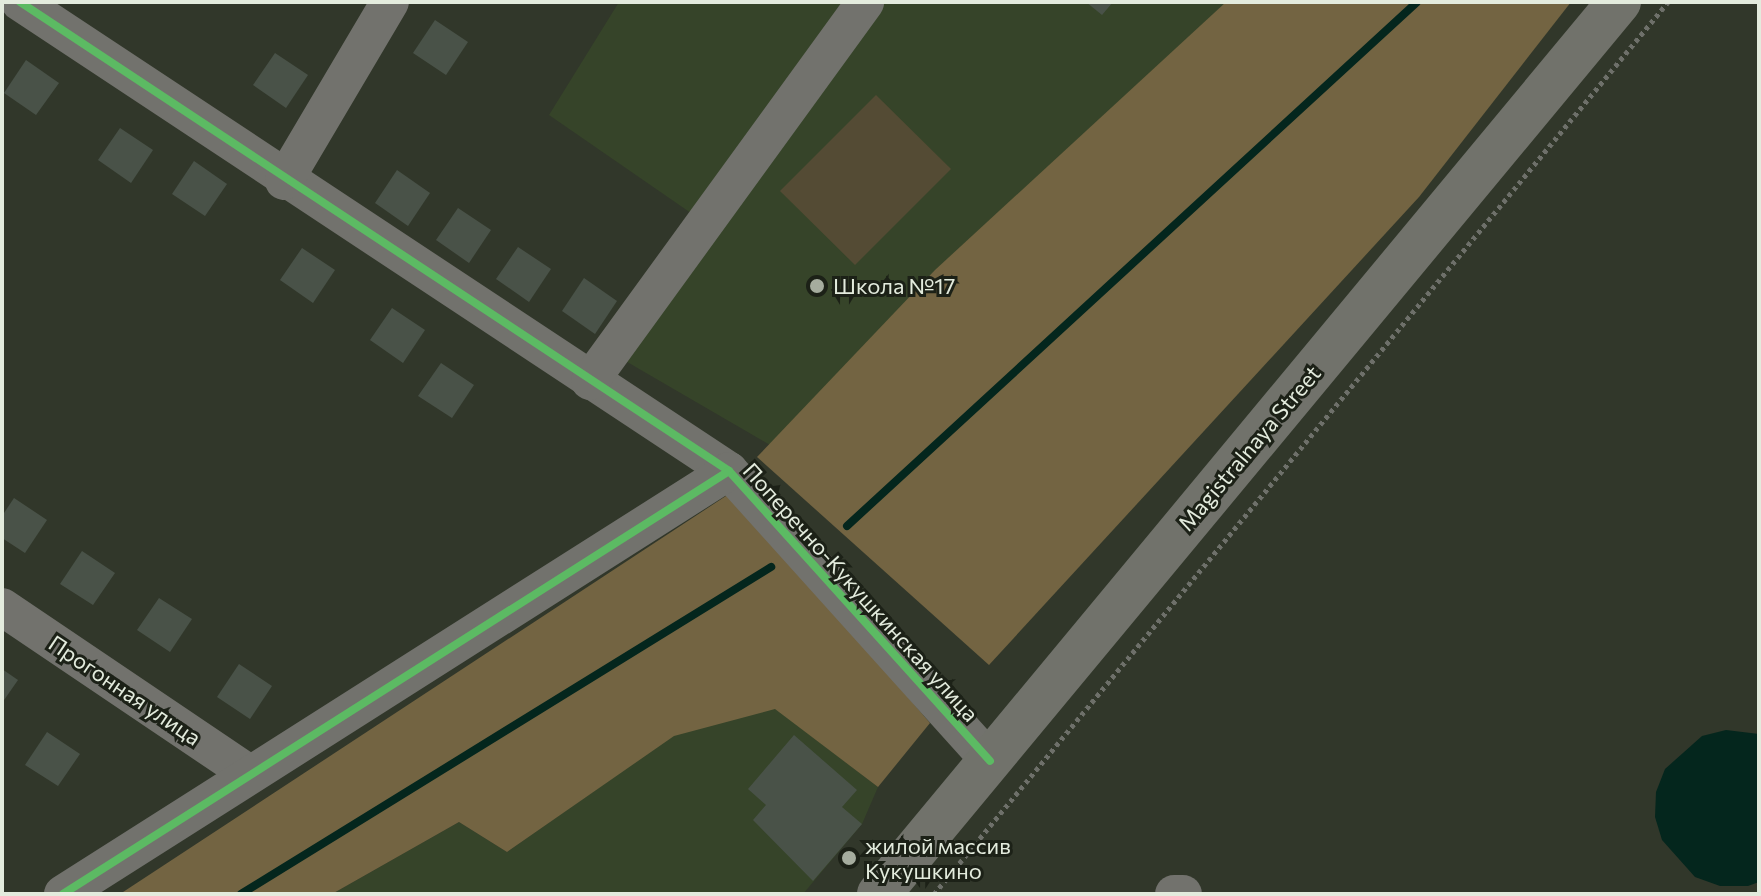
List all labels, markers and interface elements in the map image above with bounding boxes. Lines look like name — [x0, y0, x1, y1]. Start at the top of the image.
place label: Школа №17 — [833, 273, 955, 299]
marker: Школа №17 — [808, 277, 826, 295]
street label: Magistralnaya Street — [1172, 360, 1326, 536]
street label: Поперечно-Кукушкинская улица — [738, 457, 984, 727]
street label: Прогонная улица — [44, 629, 206, 751]
place label: жилой массив Кукушкино — [865, 832, 1011, 884]
marker: жилой массив Кукушкино — [840, 849, 858, 867]

